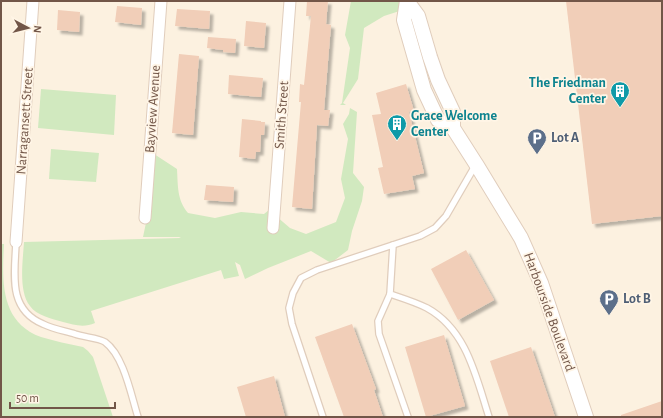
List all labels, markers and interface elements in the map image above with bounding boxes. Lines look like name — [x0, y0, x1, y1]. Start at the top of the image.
north arrow — [8, 8, 48, 48]
text: N — [32, 25, 43, 34]
street label: Bayview Avenue — [143, 65, 163, 153]
street label: Narragansett Street — [14, 67, 36, 175]
place label: The Friedman Center — [529, 76, 606, 106]
street label: Smith Street — [273, 80, 291, 149]
building icon: The Friedman Center — [609, 80, 631, 108]
place label: Grace Welcome Center — [411, 109, 497, 139]
building icon: Grace Welcome Center — [386, 113, 408, 141]
parking icon: Lot A — [526, 127, 548, 155]
place label: Lot A — [551, 131, 580, 145]
street label: Harbourside Boulevard — [521, 251, 577, 373]
parking icon: Lot B — [598, 288, 620, 316]
place label: Lot B — [623, 292, 651, 306]
scale bar — [10, 384, 115, 410]
text: 50 m — [16, 392, 39, 404]

